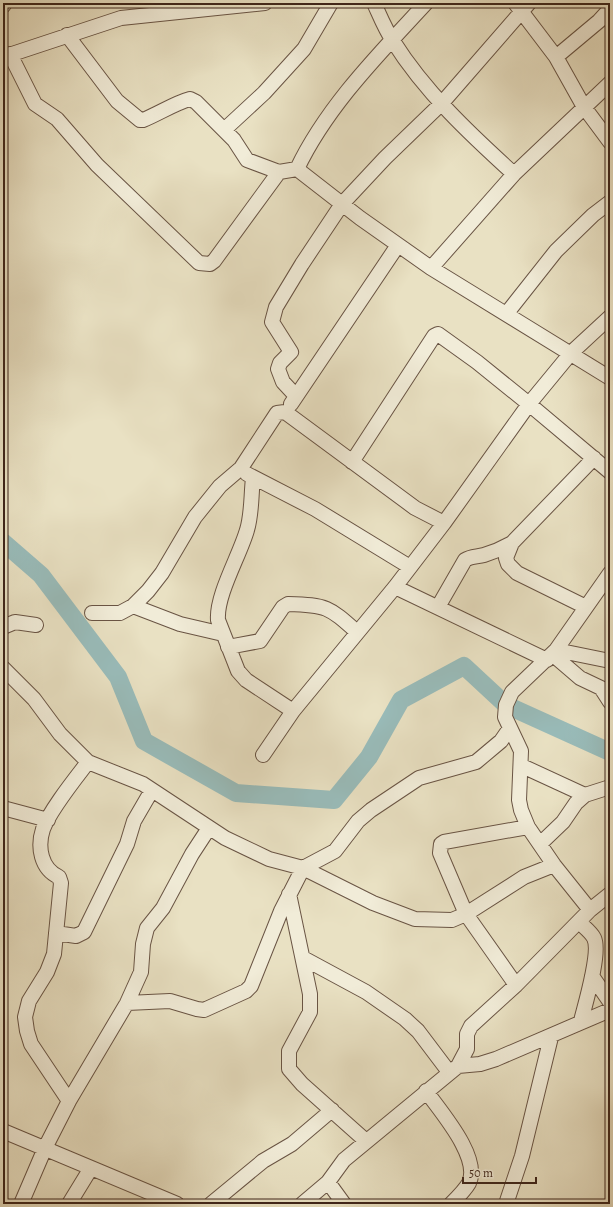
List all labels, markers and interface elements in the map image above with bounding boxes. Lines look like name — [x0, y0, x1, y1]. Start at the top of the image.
scale bar — [463, 1159, 536, 1185]
text: 50 m — [469, 1165, 493, 1181]

